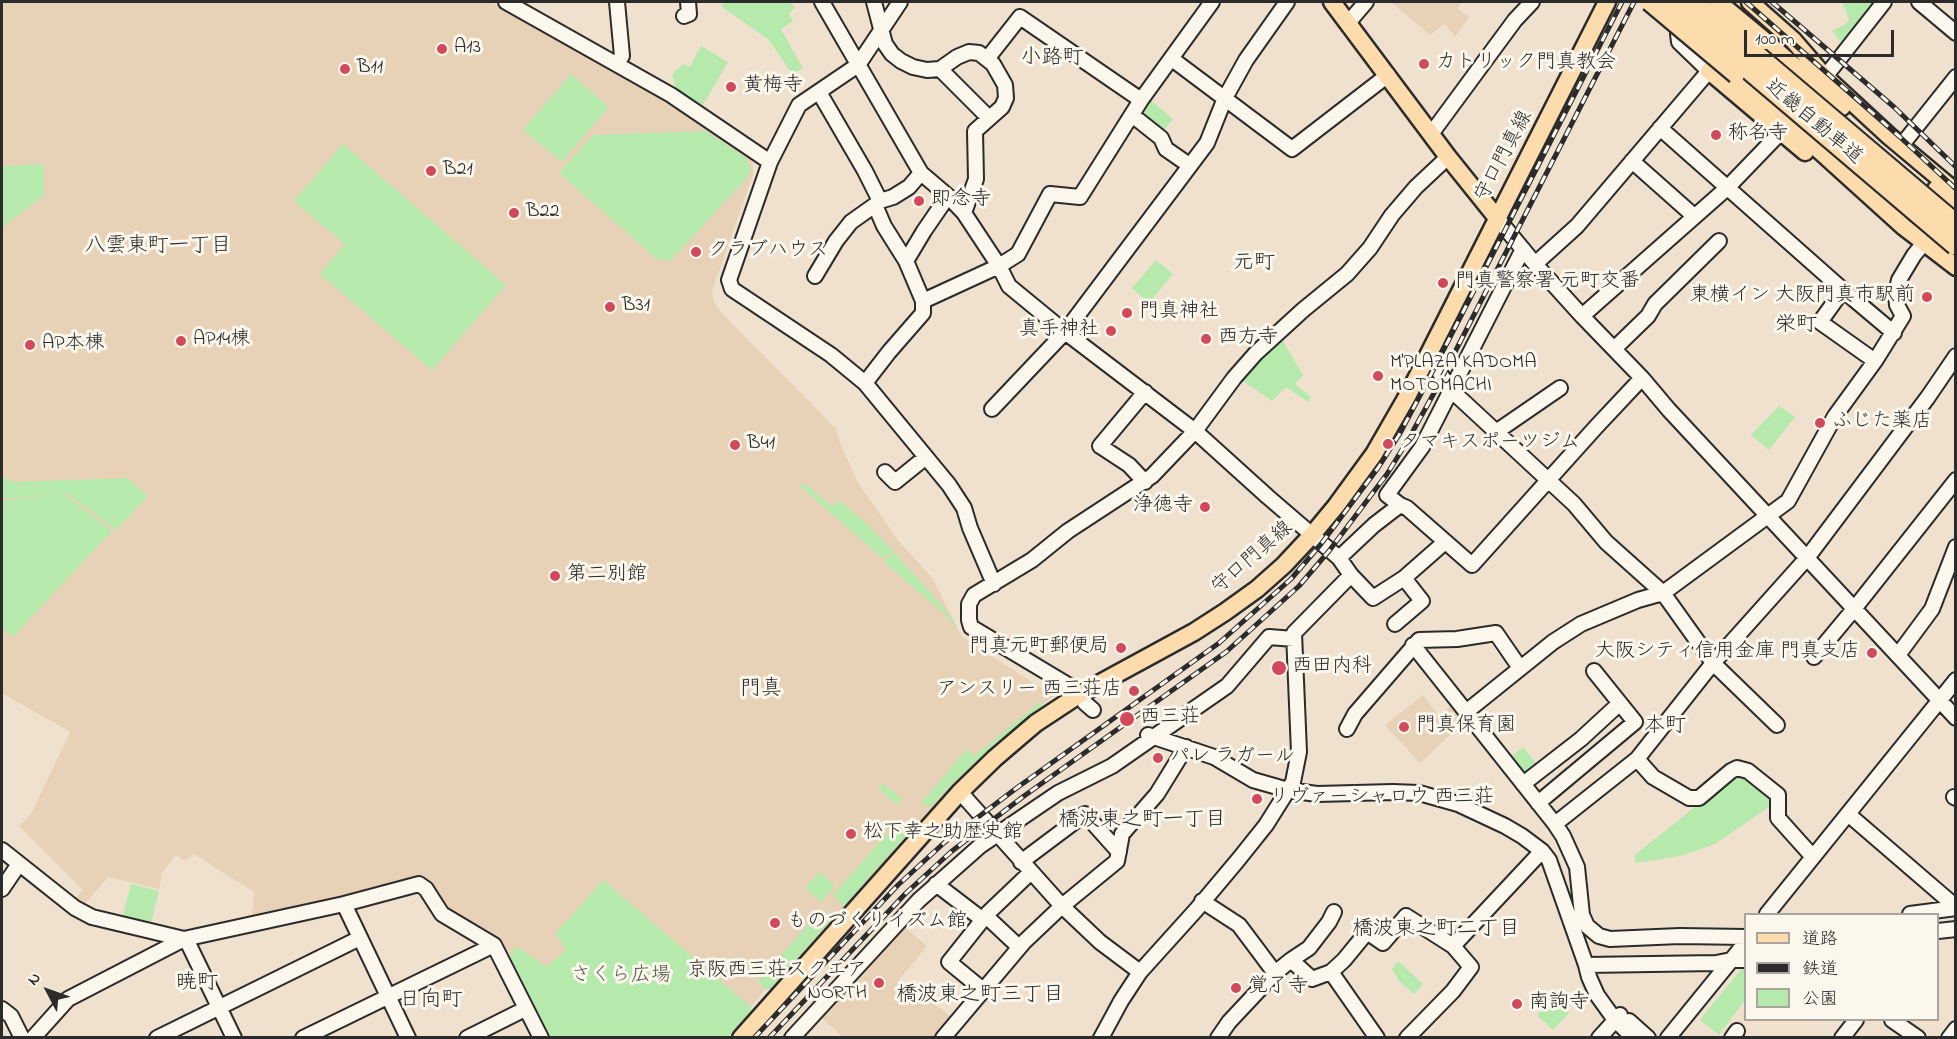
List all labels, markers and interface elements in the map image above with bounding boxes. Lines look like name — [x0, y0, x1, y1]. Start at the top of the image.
scale bar — [1747, 18, 1897, 56]
text: 100 m — [1755, 27, 1795, 53]
place label: A13 — [454, 37, 481, 61]
marker: A13 — [435, 42, 449, 56]
district label: 小路町 — [1021, 47, 1083, 73]
place label: カトリック門真教会 — [1436, 52, 1616, 76]
place label: B11 — [357, 57, 383, 81]
marker: カトリック門真教会 — [1417, 57, 1431, 71]
marker: B11 — [338, 62, 352, 76]
place label: 黄梅寺 — [743, 75, 803, 99]
street label: 近畿自動車道 — [1759, 75, 1867, 171]
marker: 黄梅寺 — [724, 80, 738, 94]
street label: 守口門真線 — [1471, 107, 1539, 207]
place label: 称名寺 — [1728, 123, 1788, 147]
marker: 称名寺 — [1709, 128, 1723, 142]
place label: B21 — [443, 159, 473, 183]
marker: B21 — [424, 164, 438, 178]
place label: 即念寺 — [931, 189, 991, 213]
marker: 即念寺 — [912, 194, 926, 208]
place label: B22 — [526, 201, 559, 225]
marker: B22 — [507, 206, 521, 220]
district label: 八雲東町一丁目 — [85, 235, 231, 261]
place label: クラブハウス — [708, 240, 828, 264]
marker: クラブハウス — [689, 245, 703, 259]
district label: 元町 — [1233, 252, 1275, 278]
place label: 門真警察署 元町交番 — [1455, 271, 1640, 295]
marker: 門真警察署 元町交番 — [1436, 276, 1450, 290]
place label: 東横イン 大阪門真市駅前 — [1690, 285, 1915, 309]
marker: 東横イン 大阪門真市駅前 — [1920, 290, 1934, 304]
place label: B31 — [622, 295, 650, 319]
marker: B31 — [603, 300, 617, 314]
place label: 門真神社 — [1139, 301, 1219, 325]
marker: 門真神社 — [1120, 306, 1134, 320]
district label: 栄町 — [1775, 314, 1817, 340]
place label: 真手神社 — [1019, 319, 1099, 343]
marker: 真手神社 — [1104, 324, 1118, 338]
place label: 西方寺 — [1218, 327, 1278, 351]
place label: AP14棟 — [193, 329, 250, 353]
marker: 西方寺 — [1199, 332, 1213, 346]
place label: AP本棟 — [42, 333, 105, 357]
marker: AP14棟 — [174, 334, 188, 348]
marker: AP本棟 — [23, 338, 37, 352]
place label: M’PLAZA KADOMA MOTOMACHI — [1390, 352, 1536, 399]
marker: M’PLAZA KADOMA MOTOMACHI — [1371, 369, 1385, 383]
place label: ふじた薬店 — [1832, 411, 1932, 435]
marker: ふじた薬店 — [1813, 416, 1827, 430]
place label: タマキスポーツジム — [1400, 432, 1580, 456]
place label: B41 — [747, 433, 775, 457]
marker: タマキスポーツジム — [1381, 437, 1395, 451]
marker: B41 — [728, 438, 742, 452]
place label: 浄徳寺 — [1133, 495, 1193, 519]
marker: 浄徳寺 — [1198, 500, 1212, 514]
street label: 守口門真線 — [1207, 517, 1299, 601]
place label: 第二別館 — [567, 564, 647, 588]
marker: 第二別館 — [548, 569, 562, 583]
place label: 門真元町郵便局 — [969, 636, 1109, 660]
marker: 門真元町郵便局 — [1114, 641, 1128, 655]
place label: 大阪シティ信用金庫 門真支店 — [1595, 641, 1860, 665]
marker: 大阪シティ信用金庫 門真支店 — [1865, 646, 1879, 660]
place label: 西田内科 — [1292, 656, 1372, 680]
marker: 西田内科 — [1270, 659, 1288, 677]
district label: 門真 — [740, 678, 782, 704]
place label: アンスリー 西三荘店 — [937, 679, 1122, 703]
marker: アンスリー 西三荘店 — [1127, 684, 1141, 698]
place label: 西三荘 — [1140, 707, 1200, 731]
marker: 西三荘 — [1118, 710, 1136, 728]
place label: 門真保育園 — [1416, 715, 1516, 739]
district label: 本町 — [1644, 715, 1686, 741]
marker: 門真保育園 — [1397, 720, 1411, 734]
place label: パレ ラガール — [1170, 746, 1295, 770]
marker: パレ ラガール — [1151, 751, 1165, 765]
place label: リヴァーシャロウ 西三荘 — [1269, 787, 1494, 811]
marker: リヴァーシャロウ 西三荘 — [1250, 792, 1264, 806]
district label: 橋波東之町一丁目 — [1058, 809, 1226, 835]
place label: 松下幸之助歴史館 — [863, 822, 1023, 846]
marker: 松下幸之助歴史館 — [844, 827, 858, 841]
place label: ものづくりイズム館 — [787, 911, 967, 935]
legend — [1744, 913, 1939, 1021]
marker: ものづくりイズム館 — [768, 916, 782, 930]
district label: 橋波東之町二丁目 — [1352, 918, 1520, 944]
text: 道路 — [1802, 927, 1838, 953]
text: 鉄道 — [1802, 957, 1838, 983]
place label: 京阪西三荘スクエア NORTH — [687, 960, 867, 1007]
north arrow — [18, 961, 78, 1021]
park label: さくら広場 — [571, 965, 671, 989]
text: N — [22, 967, 47, 991]
district label: 暁町 — [176, 972, 218, 998]
marker: 京阪西三荘スクエア NORTH — [872, 976, 886, 990]
place label: 覚了寺 — [1248, 976, 1308, 1000]
marker: 覚了寺 — [1229, 981, 1243, 995]
district label: 橋波東之町三丁目 — [896, 984, 1064, 1010]
text: 公園 — [1802, 987, 1838, 1013]
district label: 日向町 — [400, 989, 462, 1015]
place label: 南詢寺 — [1529, 992, 1589, 1016]
marker: 南詢寺 — [1510, 997, 1524, 1011]

